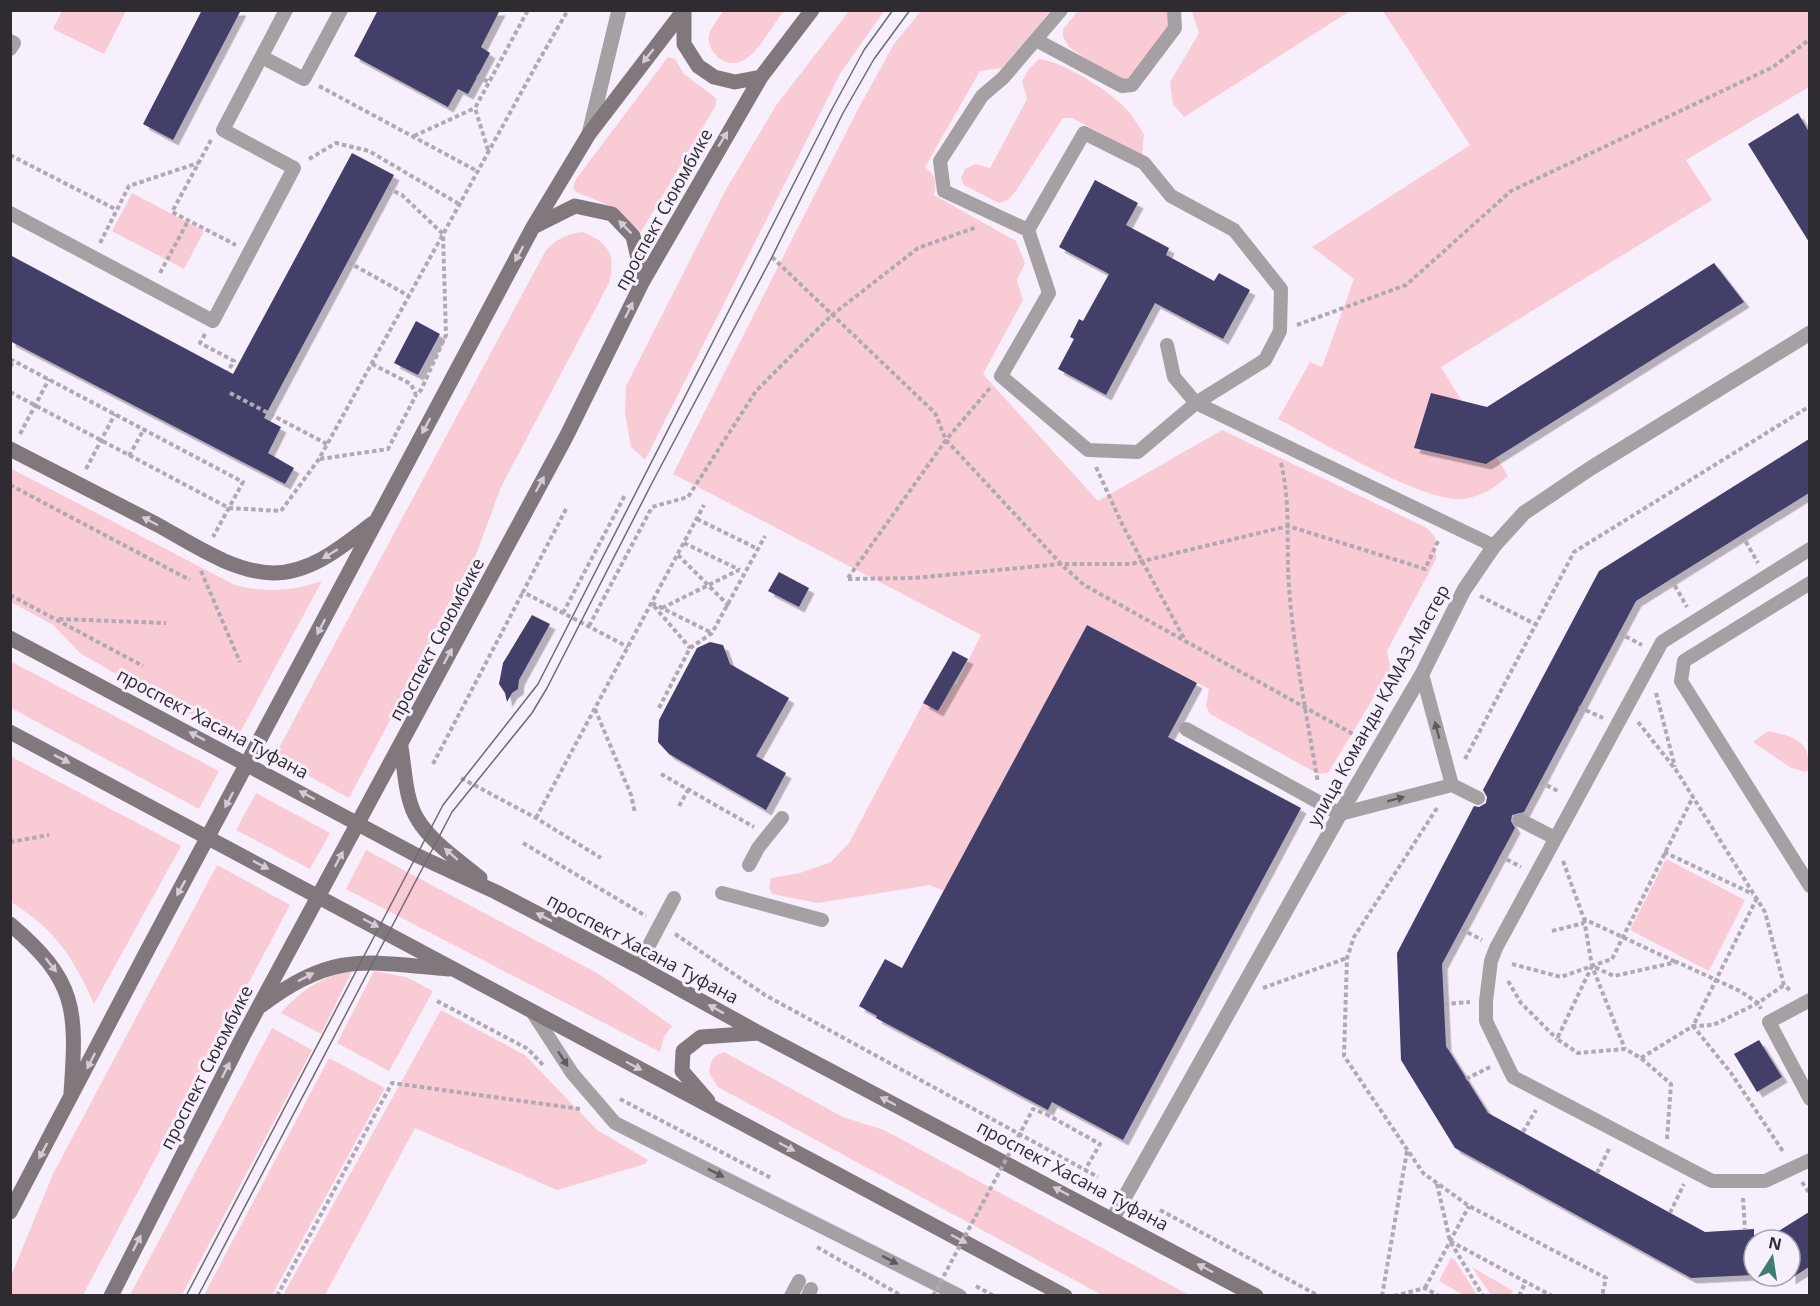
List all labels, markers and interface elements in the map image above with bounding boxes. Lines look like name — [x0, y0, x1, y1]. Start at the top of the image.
one-way arrow — [643, 49, 655, 64]
street label: проспект Сююмбике — [609, 124, 717, 294]
one-way arrow — [718, 131, 729, 147]
one-way arrow — [618, 221, 632, 235]
one-way arrow — [514, 246, 524, 263]
one-way arrow — [624, 301, 633, 318]
one-way arrow — [421, 418, 431, 435]
one-way arrow — [535, 475, 545, 492]
one-way arrow — [142, 517, 159, 526]
one-way arrow — [322, 548, 338, 559]
street label: проспект Сююмбике — [383, 553, 489, 725]
street label: улица Команды КАМАЗ-Мастер — [1301, 580, 1455, 830]
one-way arrow — [316, 618, 326, 635]
one-way arrow — [443, 647, 453, 664]
street label: проспект Хасана Туфана — [113, 662, 313, 784]
one-way arrow — [1432, 720, 1441, 738]
one-way arrow — [188, 731, 205, 741]
one-way arrow — [54, 755, 71, 764]
one-way arrow — [298, 790, 315, 800]
one-way arrow — [224, 792, 234, 809]
one-way arrow — [1387, 794, 1405, 804]
one-way arrow — [444, 847, 459, 861]
one-way arrow — [334, 850, 344, 867]
one-way arrow — [253, 860, 270, 870]
one-way arrow — [176, 880, 186, 897]
street label: проспект Хасана Туфана — [543, 887, 743, 1009]
one-way arrow — [536, 912, 553, 922]
one-way arrow — [362, 918, 379, 928]
one-way arrow — [45, 957, 58, 973]
one-way arrow — [298, 972, 315, 982]
street label: проспект Сююмбике — [154, 981, 258, 1153]
one-way arrow — [707, 1004, 724, 1014]
one-way arrow — [557, 1051, 568, 1067]
one-way arrow — [86, 1053, 95, 1070]
one-way arrow — [221, 1061, 231, 1078]
one-way arrow — [626, 1061, 643, 1071]
one-way arrow — [880, 1096, 897, 1106]
street label: проспект Хасана Туфана — [973, 1114, 1173, 1236]
one-way arrow — [38, 1143, 48, 1160]
one-way arrow — [778, 1143, 795, 1152]
one-way arrow — [707, 1168, 724, 1178]
one-way arrow — [1052, 1186, 1069, 1196]
north arrow — [1742, 1228, 1802, 1288]
text: N — [1766, 1231, 1784, 1255]
one-way arrow — [951, 1234, 968, 1244]
one-way arrow — [133, 1235, 142, 1252]
one-way arrow — [882, 1256, 899, 1265]
one-way arrow — [1196, 1263, 1213, 1273]

